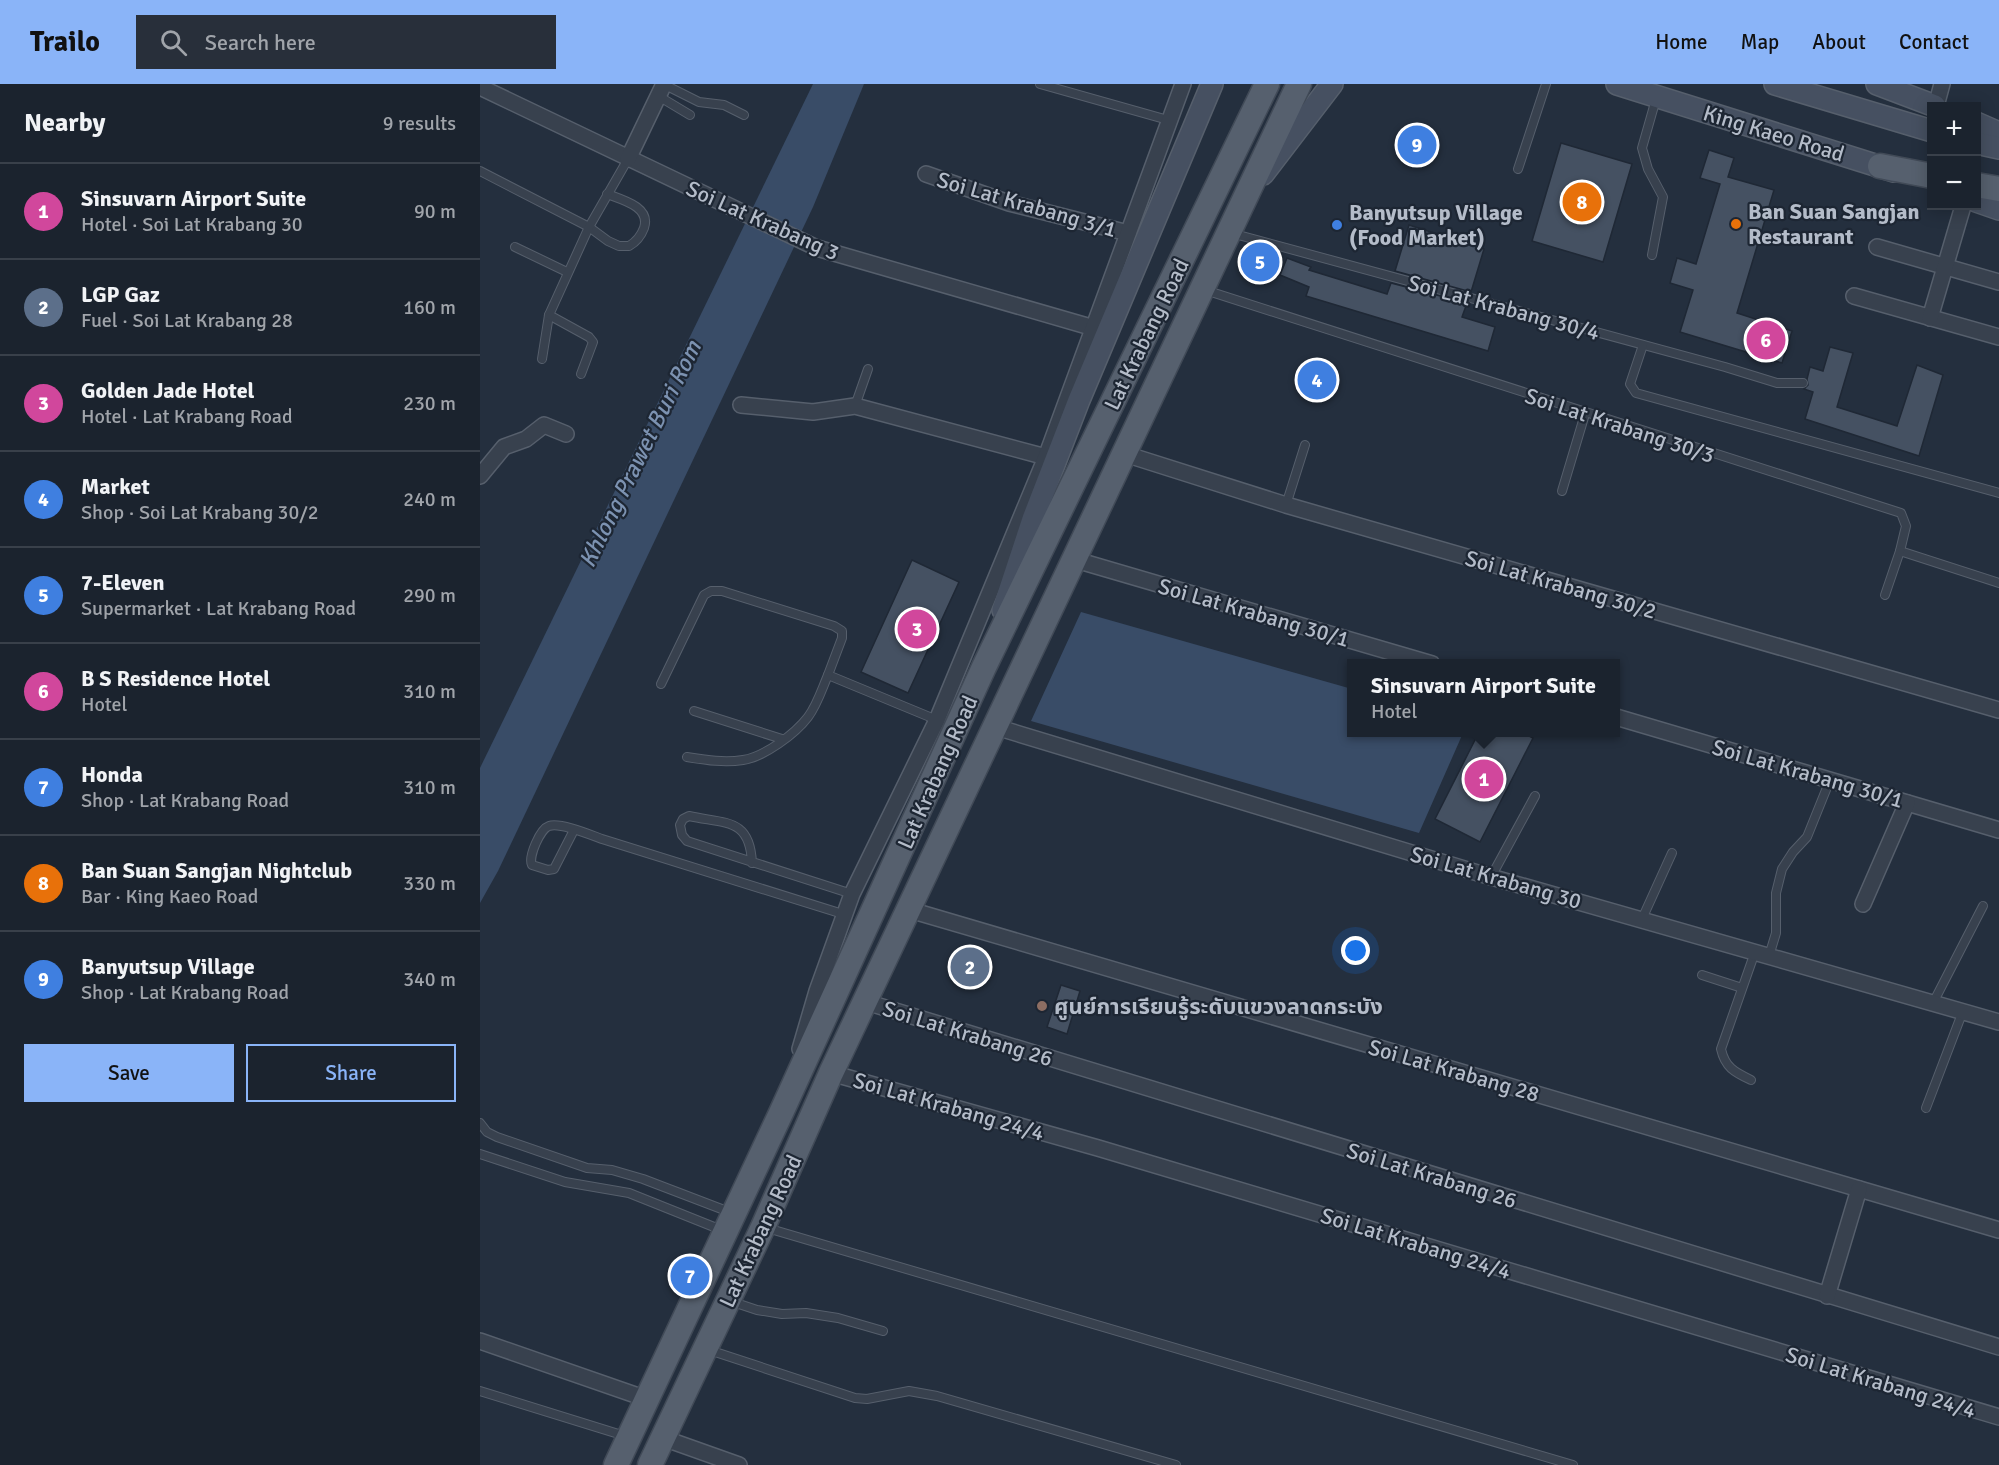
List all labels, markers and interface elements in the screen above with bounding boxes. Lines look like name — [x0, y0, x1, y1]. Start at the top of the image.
search box — [136, 15, 556, 69]
text: Trailo — [30, 25, 100, 59]
icon: search — [157, 26, 190, 59]
text: Search here — [205, 29, 316, 56]
text: Home — [1655, 29, 1708, 55]
text: Map — [1741, 29, 1779, 55]
text: About — [1812, 29, 1866, 55]
text: Contact — [1899, 29, 1969, 55]
street label: King Kaeo Road — [1700, 99, 1848, 168]
map controls — [1927, 102, 1981, 210]
button: + — [1927, 102, 1981, 156]
text: Nearby — [24, 107, 105, 139]
text: 9 results — [383, 111, 456, 136]
pin: 9 — [1398, 122, 1436, 168]
button: − — [1927, 156, 1981, 210]
street label: Soi Lat Krabang 3/1 — [934, 166, 1120, 243]
street label: Soi Lat Krabang 3 — [682, 175, 843, 266]
pin: 8 — [1562, 180, 1602, 224]
text: Sinsuvarn Airport Suite — [81, 185, 306, 212]
place label: Ban Suan Sangjan Restaurant — [1748, 198, 1920, 250]
text: 1 — [38, 199, 49, 224]
text: 90 m — [414, 199, 456, 224]
place label: Banyutsup Village (Food Market) — [1349, 199, 1523, 251]
text: Hotel · Soi Lat Krabang 30 — [81, 212, 303, 237]
marker: Ban Suan Sangjan Restaurant — [1729, 217, 1743, 231]
marker: Banyutsup Village (Food Market) — [1330, 218, 1344, 232]
pin: 5 — [1240, 240, 1280, 285]
street label: Lat Krabang Road — [1098, 254, 1195, 414]
street label: Soi Lat Krabang 30/4 — [1405, 269, 1603, 346]
text: LGP Gaz — [81, 281, 160, 308]
text: 2 — [38, 295, 49, 320]
text: 160 m — [403, 295, 456, 320]
text: Fuel · Soi Lat Krabang 28 — [81, 308, 293, 333]
pin: 6 — [1746, 318, 1786, 362]
water label: Khlong Prawet Buri Rom — [572, 335, 708, 572]
pin: 4 — [1298, 358, 1336, 402]
text: Golden Jade Hotel — [81, 377, 254, 404]
street label: Soi Lat Krabang 30/3 — [1522, 382, 1718, 469]
text: 3 — [38, 391, 49, 416]
text: 230 m — [403, 391, 456, 416]
text: Hotel · Lat Krabang Road — [81, 404, 293, 429]
text: Market — [81, 473, 150, 500]
text: 4 — [38, 487, 49, 512]
text: 240 m — [403, 487, 456, 512]
text: Shop · Soi Lat Krabang 30/2 — [81, 500, 318, 525]
street label: Soi Lat Krabang 30/2 — [1462, 544, 1660, 625]
text: 7-Eleven — [81, 569, 164, 596]
street label: Soi Lat Krabang 30/1 — [1155, 572, 1353, 653]
text: 5 — [38, 583, 49, 608]
text: 290 m — [403, 583, 456, 608]
text: Supermarket · Lat Krabang Road — [81, 596, 356, 621]
pin: 3 — [898, 606, 936, 652]
popup — [1347, 659, 1620, 737]
text: B S Residence Hotel — [81, 665, 270, 692]
text: Sinsuvarn Airport Suite — [1371, 672, 1596, 699]
text: 6 — [38, 679, 49, 704]
text: 310 m — [403, 679, 456, 704]
street label: Lat Krabang Road — [892, 691, 983, 853]
text: Hotel — [81, 692, 127, 717]
text: Hotel — [1371, 699, 1417, 724]
street label: Soi Lat Krabang 30/1 — [1709, 733, 1907, 814]
pin: 1 — [1464, 756, 1504, 802]
text: Honda — [81, 761, 143, 788]
text: 7 — [38, 775, 49, 800]
text: 310 m — [403, 775, 456, 800]
text: Shop · Lat Krabang Road — [81, 788, 289, 813]
street label: Soi Lat Krabang 30 — [1407, 840, 1584, 915]
text: Ban Suan Sangjan Nightclub — [81, 857, 352, 884]
text: 8 — [38, 871, 49, 896]
text: 330 m — [403, 871, 456, 896]
text: Bar · King Kaeo Road — [81, 884, 258, 909]
your location — [1341, 936, 1370, 965]
pin: 2 — [950, 944, 990, 990]
text: Banyutsup Village — [81, 953, 255, 980]
text: 9 — [38, 967, 49, 992]
text: 340 m — [403, 967, 456, 992]
text: Shop · Lat Krabang Road — [81, 980, 289, 1005]
place label: ศูนย์การเรียนรู้ระดับแขวงลาดกระบัง — [1054, 993, 1383, 1020]
street label: Soi Lat Krabang 26 — [880, 995, 1056, 1072]
marker: ศูนย์การเรียนรู้ระดับแขวงลาดกระบัง — [1035, 999, 1049, 1013]
street label: Soi Lat Krabang 28 — [1365, 1033, 1542, 1108]
button: Save — [24, 1044, 234, 1102]
button: Share — [246, 1044, 456, 1102]
street label: Soi Lat Krabang 24/4 — [850, 1066, 1048, 1147]
street label: Soi Lat Krabang 26 — [1344, 1137, 1520, 1214]
street label: Lat Krabang Road — [713, 1151, 808, 1312]
street label: Soi Lat Krabang 24/4 — [1317, 1202, 1514, 1285]
pin: 7 — [670, 1254, 710, 1298]
street label: Soi Lat Krabang 24/4 — [1782, 1341, 1979, 1424]

